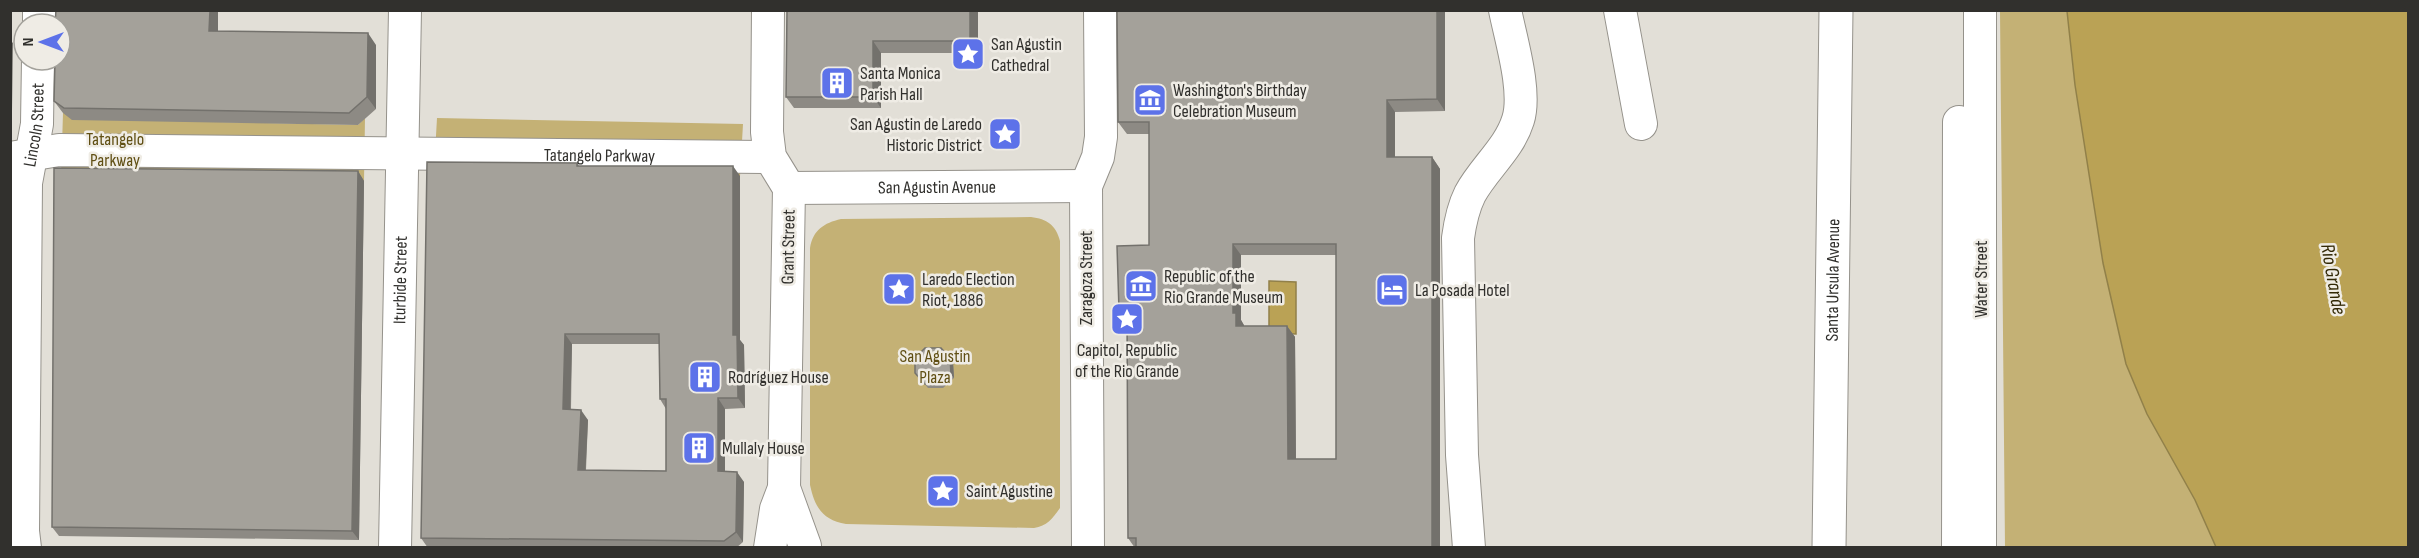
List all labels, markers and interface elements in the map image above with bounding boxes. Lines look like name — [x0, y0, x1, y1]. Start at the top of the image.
north arrow — [12, 12, 72, 72]
place label: San Agustin Cathedral — [991, 34, 1062, 76]
place icon: San Agustin Cathedral — [950, 36, 986, 72]
text: N — [19, 38, 38, 46]
place label: Santa Monica Parish Hall — [860, 63, 941, 105]
building icon: Santa Monica Parish Hall — [819, 65, 855, 101]
place label: Washington's Birthday Celebration Museum — [1173, 80, 1307, 122]
street label: Lincoln Street — [19, 82, 49, 169]
museum icon: Washington's Birthday Celebration Museum — [1132, 82, 1168, 118]
place label: San Agustin de Laredo Historic District — [850, 114, 982, 156]
place icon: San Agustin de Laredo Historic District — [987, 116, 1023, 152]
park label: Tatangelo Parkway — [86, 129, 144, 171]
street label: Tatangelo Parkway — [544, 145, 655, 167]
street label: San Agustin Avenue — [878, 177, 996, 198]
street label: Grant Street — [777, 209, 800, 285]
street label: Santa Ursula Avenue — [1822, 218, 1844, 342]
street label: Zaragoza Street — [1076, 230, 1097, 325]
street label: Iturbide Street — [389, 235, 412, 324]
street label: Water Street — [1971, 240, 1992, 317]
water label: Rio Grande — [2315, 242, 2351, 317]
place label: Republic of the Rio Grande Museum — [1164, 266, 1283, 308]
museum icon: Republic of the Rio Grande Museum — [1123, 268, 1159, 304]
place label: Laredo Election Riot, 1886 — [922, 269, 1015, 311]
place icon: Laredo Election Riot, 1886 — [881, 271, 917, 307]
hotel icon: La Posada Hotel — [1374, 272, 1410, 308]
place label: La Posada Hotel — [1415, 280, 1510, 301]
place icon: Capitol, Republic of the Rio Grande — [1109, 301, 1145, 337]
place label: Capitol, Republic of the Rio Grande — [1075, 340, 1179, 382]
park label: San Agustin Plaza — [900, 346, 970, 388]
building icon: Rodríguez House — [687, 359, 723, 395]
place label: Rodríguez House — [728, 367, 829, 388]
building icon: Mullaly House — [681, 430, 717, 466]
place label: Mullaly House — [722, 438, 805, 459]
place icon: Saint Agustine — [925, 473, 961, 509]
place label: Saint Agustine — [966, 481, 1053, 502]

